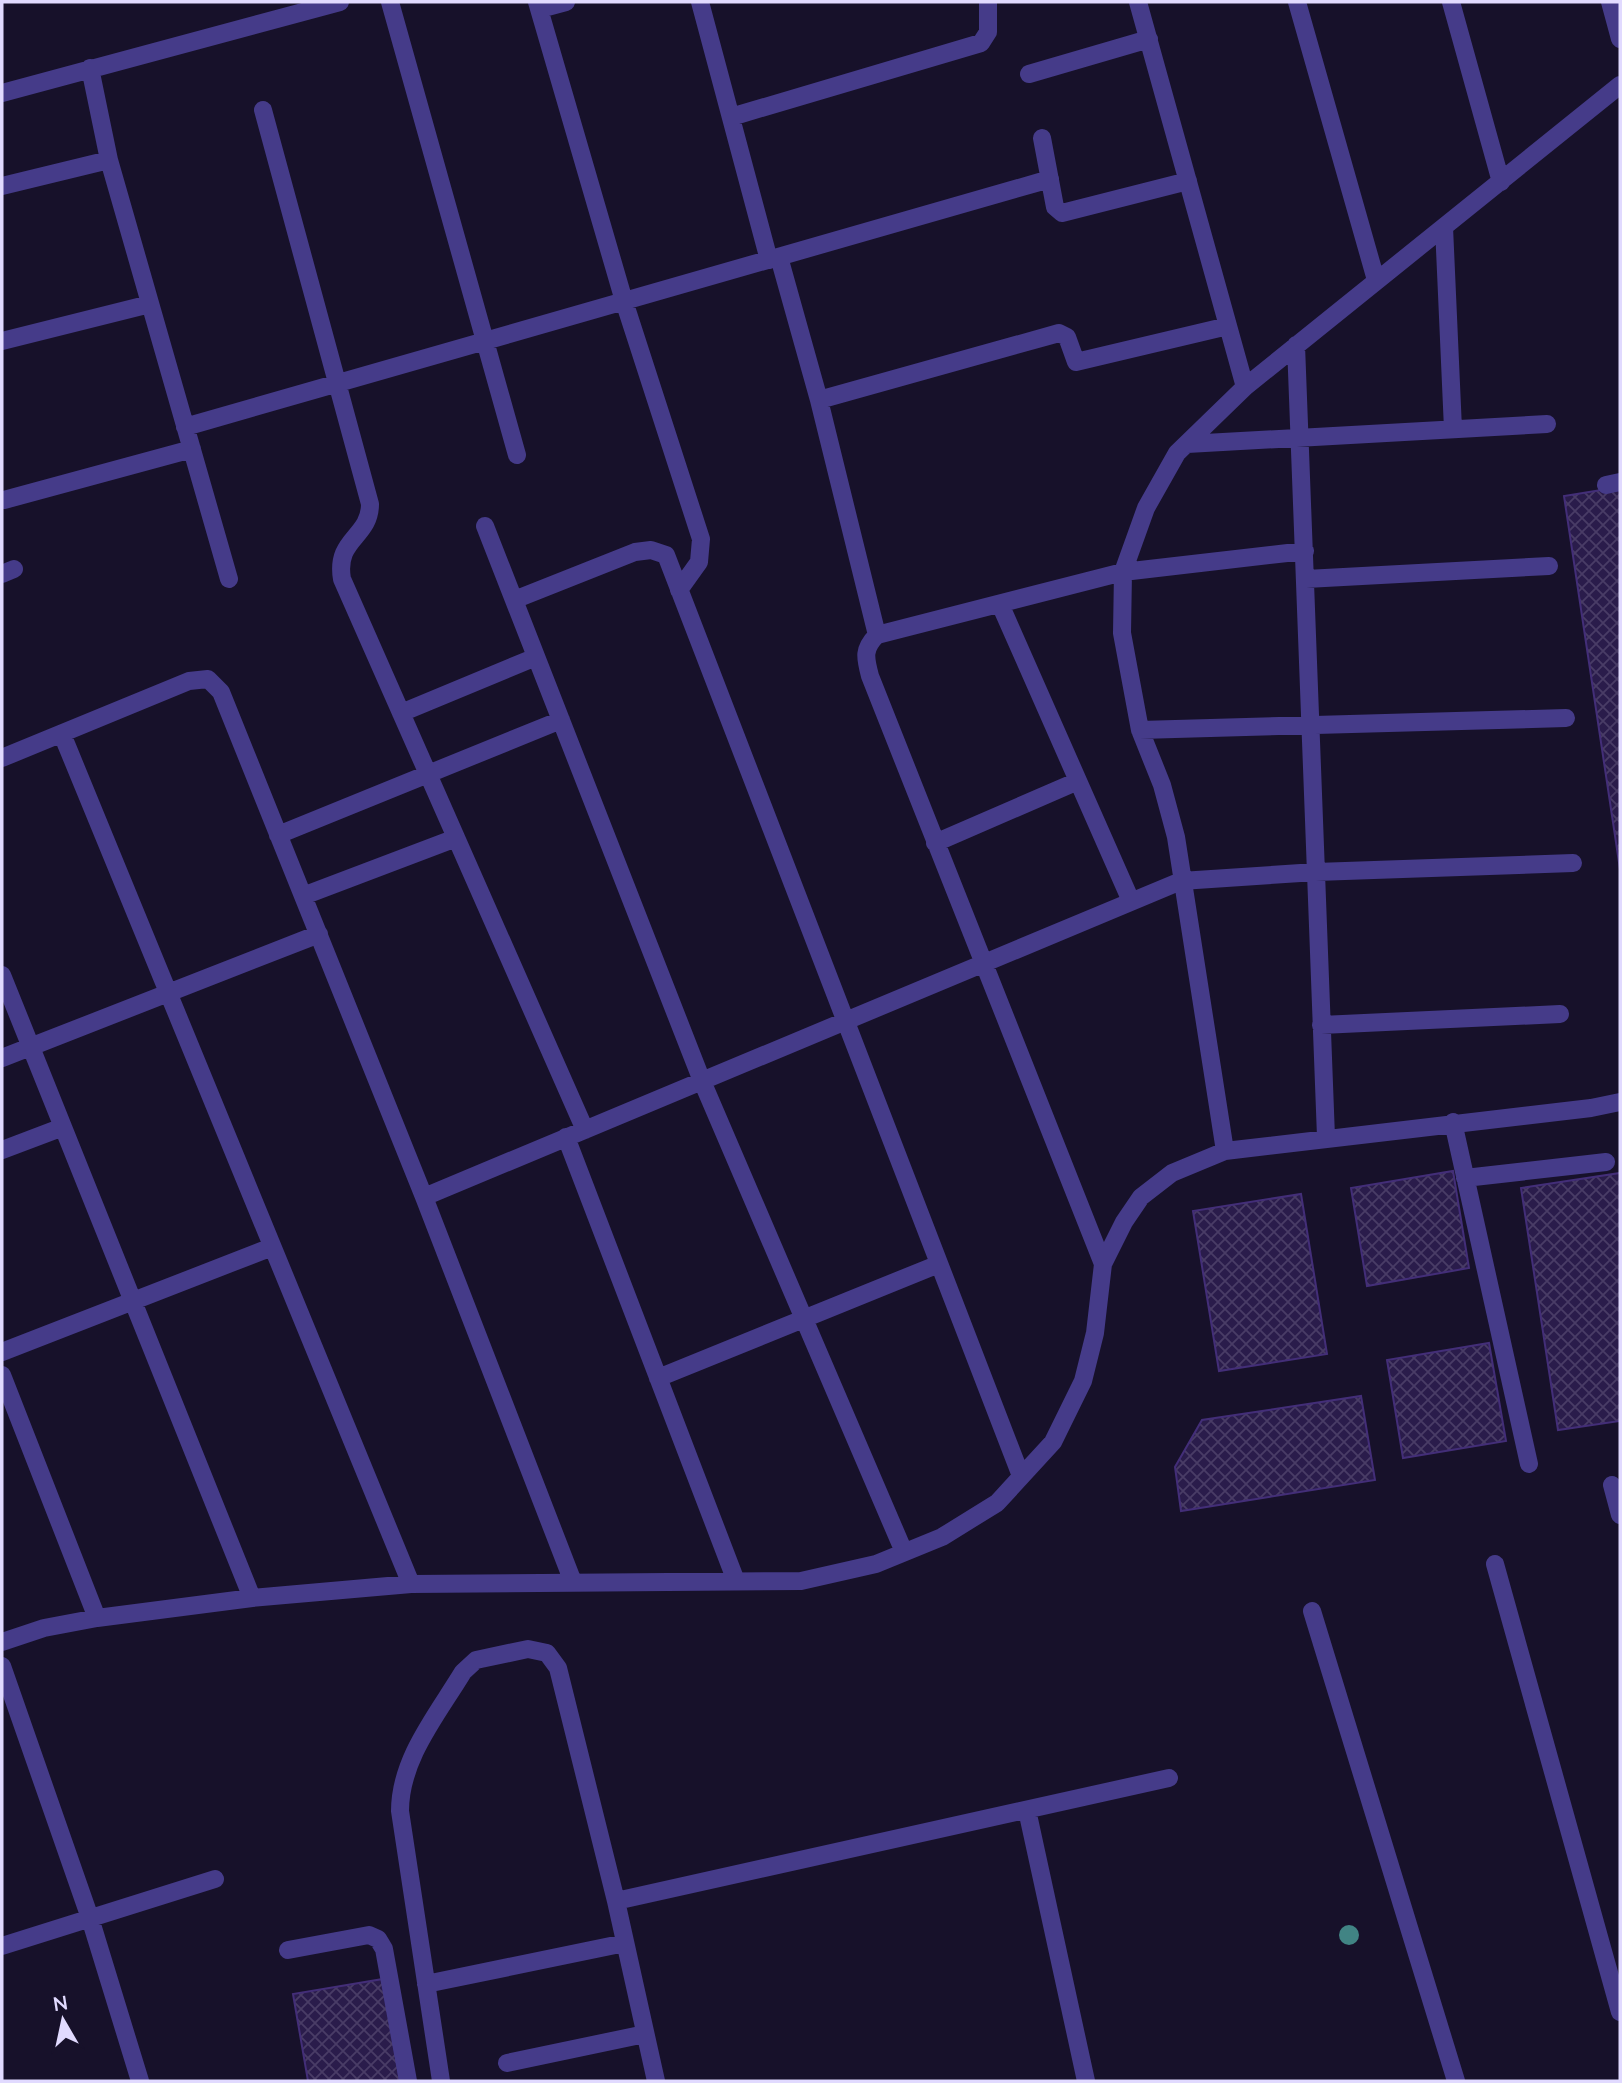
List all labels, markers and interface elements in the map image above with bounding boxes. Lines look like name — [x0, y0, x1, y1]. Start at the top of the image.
north arrow — [28, 1985, 98, 2055]
text: N — [51, 1990, 69, 2015]

